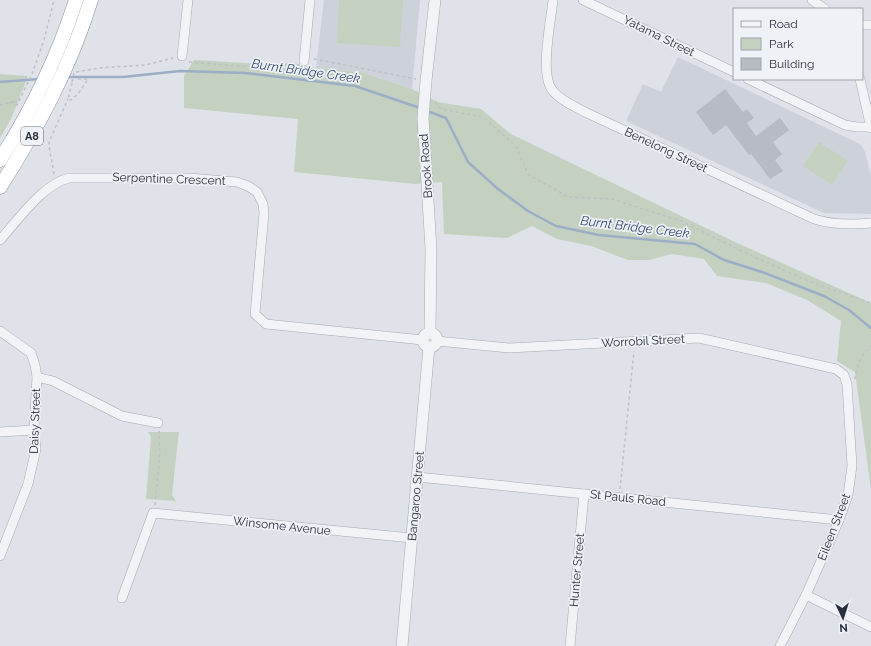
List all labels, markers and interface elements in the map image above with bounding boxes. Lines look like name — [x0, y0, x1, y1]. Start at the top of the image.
legend — [733, 8, 863, 80]
street label: Yatama Street — [621, 13, 697, 59]
text: Road — [769, 17, 798, 31]
text: Park — [769, 37, 794, 51]
water label: Burnt Bridge Creek — [251, 56, 361, 86]
text: Building — [769, 57, 815, 71]
street label: Benelong Street — [622, 125, 710, 175]
road number: A8 — [21, 127, 43, 145]
street label: Brook Road — [417, 133, 435, 199]
street label: Serpentine Crescent — [112, 170, 226, 188]
water label: Burnt Bridge Creek — [580, 213, 690, 241]
street label: Worrobil Street — [601, 332, 685, 350]
street label: Daisy Street — [27, 388, 43, 454]
street label: Bangaroo Street — [405, 450, 427, 542]
street label: St Pauls Road — [589, 487, 667, 509]
street label: Eileen Street — [815, 492, 853, 562]
street label: Winsome Avenue — [233, 514, 331, 538]
street label: Hunter Street — [567, 532, 587, 608]
north arrow — [823, 598, 863, 638]
text: N — [839, 621, 848, 634]

